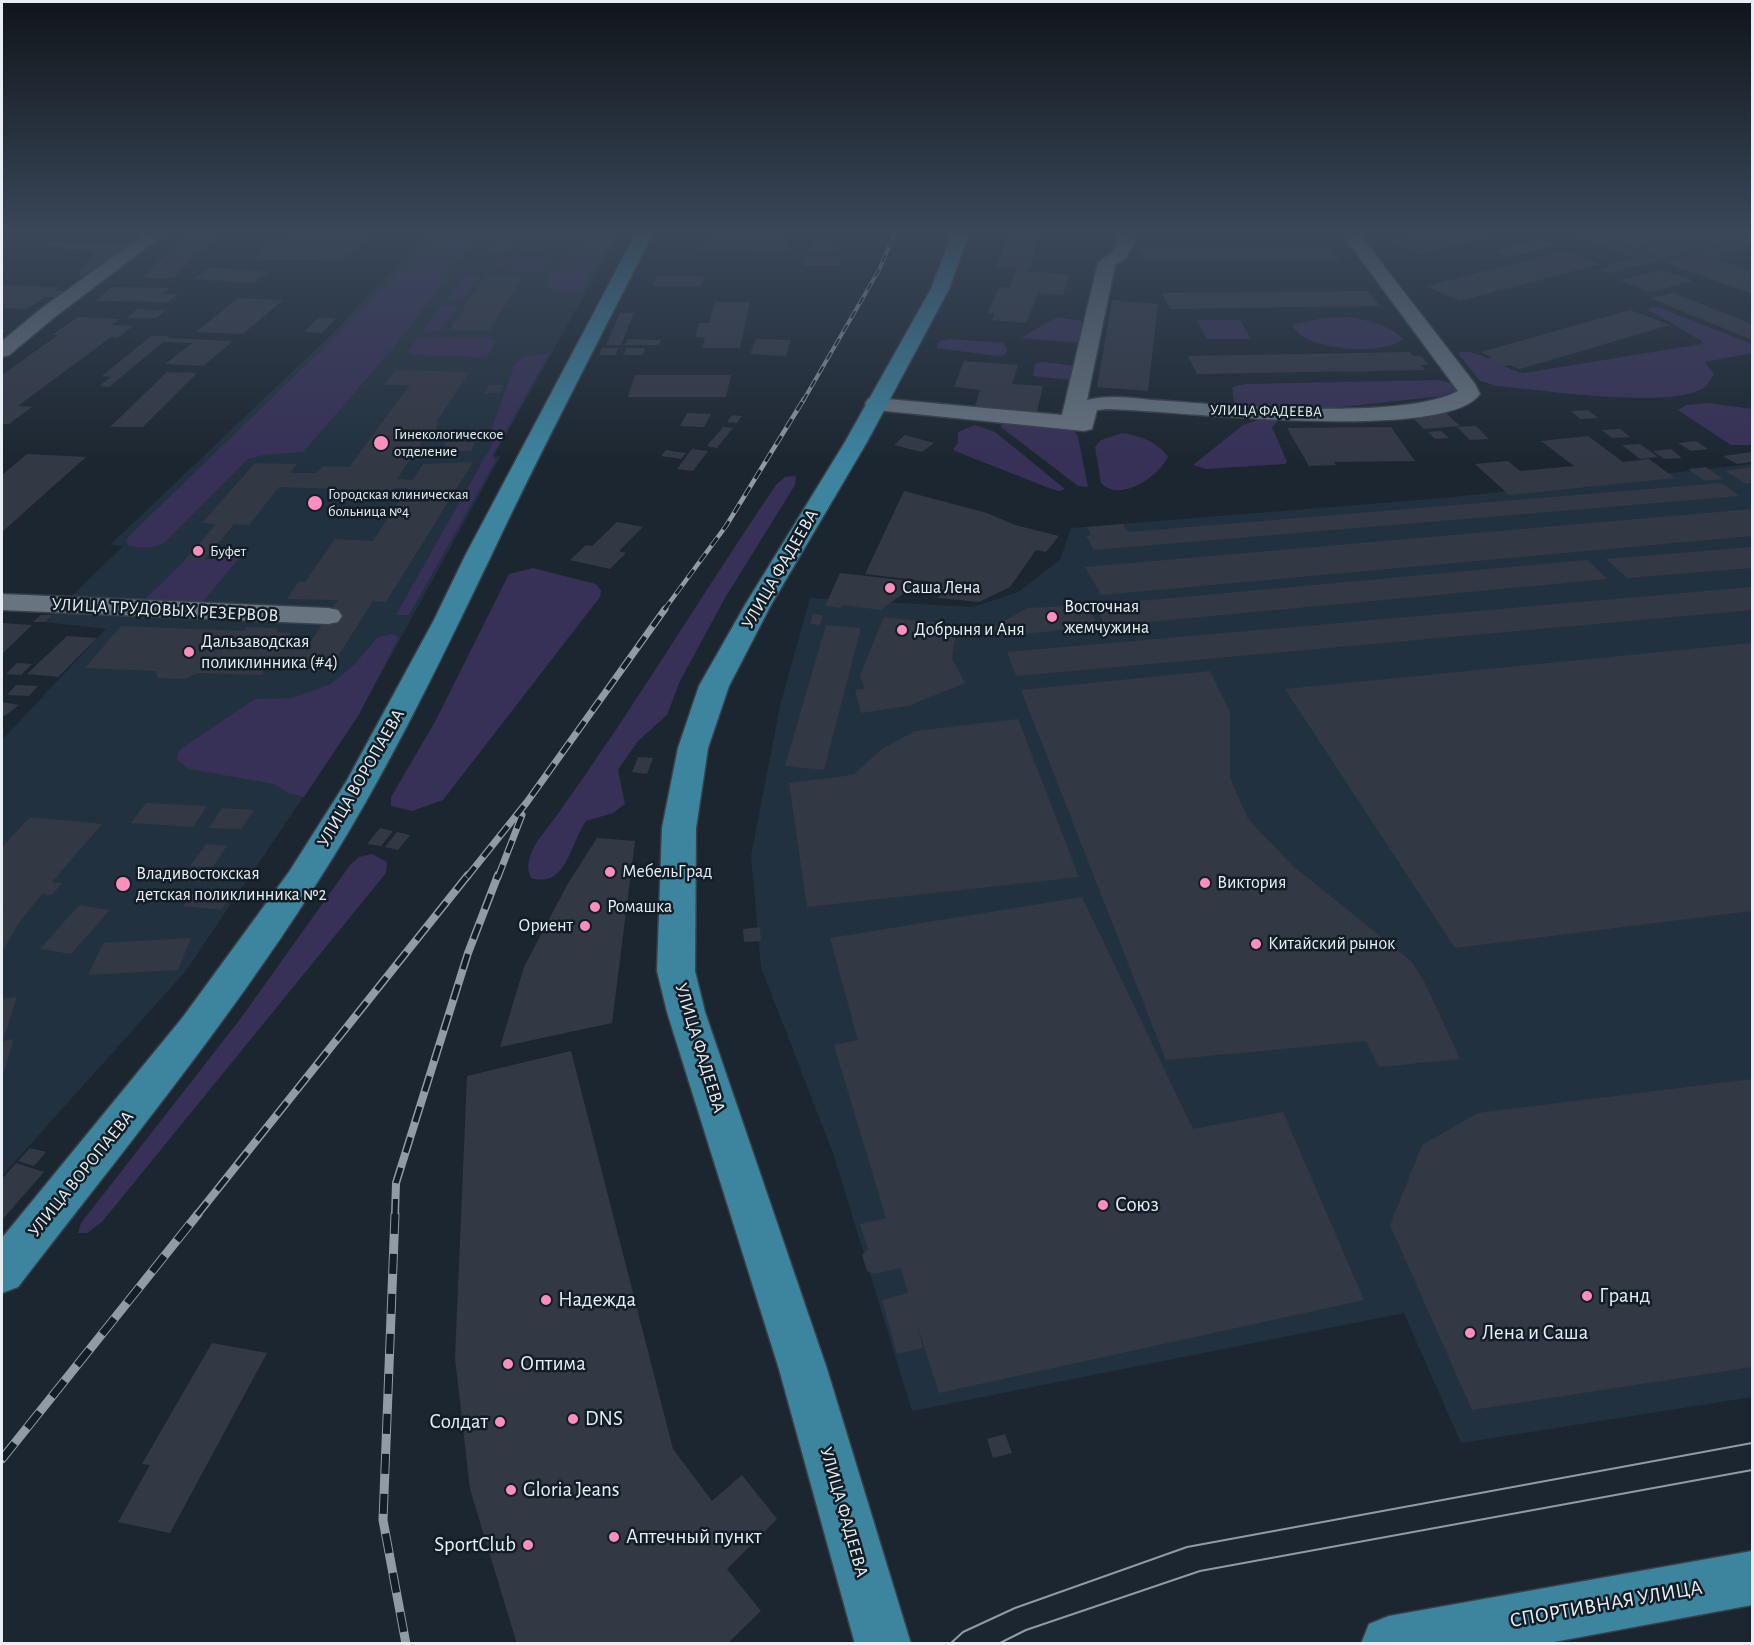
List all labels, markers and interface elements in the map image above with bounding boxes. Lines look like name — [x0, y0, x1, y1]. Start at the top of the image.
street label: УЛИЦА ФАДЕЕВА — [1210, 401, 1322, 421]
place label: Гинекологическое отделение — [394, 425, 503, 460]
marker: Гинекологическое отделение — [372, 434, 390, 452]
place label: Городская клиническая больница №4 — [328, 485, 469, 520]
marker: Городская клиническая больница №4 — [306, 494, 324, 512]
street label: УЛИЦА ФАДЕЕВА — [737, 505, 823, 633]
place label: Буфет — [210, 542, 246, 560]
marker: Буфет — [191, 544, 205, 558]
place label: Саша Лена — [902, 577, 981, 599]
marker: Саша Лена — [883, 581, 897, 595]
street label: УЛИЦА ТРУДОВЫХ РЕЗЕРВОВ — [51, 593, 279, 627]
place label: Восточная жемчужина — [1064, 596, 1149, 638]
marker: Восточная жемчужина — [1045, 610, 1059, 624]
place label: Добрыня и Аня — [914, 619, 1025, 641]
marker: Добрыня и Аня — [895, 623, 909, 637]
place label: Дальзаводская поликлинника (#4) — [201, 631, 338, 674]
marker: Дальзаводская поликлинника (#4) — [182, 645, 196, 659]
street label: УЛИЦА ВОРОПАЕВА — [313, 705, 409, 851]
place label: МебельГрад — [622, 861, 712, 883]
place label: Владивостокская детская поликлинника №2 — [136, 863, 327, 906]
marker: МебельГрад — [603, 865, 617, 879]
place label: Виктория — [1217, 872, 1286, 894]
marker: Владивостокская детская поликлинника №2 — [114, 875, 132, 893]
marker: Виктория — [1198, 876, 1212, 890]
place label: Ромашка — [607, 896, 672, 918]
marker: Ромашка — [588, 900, 602, 914]
place label: Ориент — [518, 915, 573, 937]
marker: Ориент — [578, 919, 592, 933]
place label: Китайский рынок — [1268, 933, 1395, 955]
marker: Китайский рынок — [1249, 937, 1263, 951]
street label: УЛИЦА ФАДЕЕВА — [670, 981, 730, 1115]
street label: УЛИЦА ВОРОПАЕВА — [24, 1107, 138, 1241]
place label: Союз — [1115, 1192, 1159, 1218]
marker: Союз — [1096, 1198, 1110, 1212]
place label: Гранд — [1599, 1283, 1650, 1309]
place label: Надежда — [558, 1287, 636, 1313]
marker: Гранд — [1580, 1289, 1594, 1303]
marker: Надежда — [539, 1293, 553, 1307]
place label: Лена и Саша — [1482, 1320, 1588, 1346]
marker: Лена и Саша — [1463, 1326, 1477, 1340]
place label: Оптима — [520, 1351, 586, 1377]
marker: Оптима — [501, 1357, 515, 1371]
place label: DNS — [585, 1406, 623, 1432]
place label: Солдат — [429, 1409, 488, 1435]
marker: DNS — [566, 1412, 580, 1426]
marker: Солдат — [493, 1415, 507, 1429]
street label: УЛИЦА ФАДЕЕВА — [815, 1444, 873, 1580]
place label: Gloria Jeans — [523, 1477, 620, 1503]
marker: Gloria Jeans — [504, 1483, 518, 1497]
place label: Аптечный пункт — [626, 1524, 762, 1550]
marker: Аптечный пункт — [607, 1530, 621, 1544]
place label: SportClub — [434, 1532, 516, 1558]
marker: SportClub — [521, 1538, 535, 1552]
street label: СПОРТИВНАЯ УЛИЦА — [1508, 1575, 1704, 1633]

